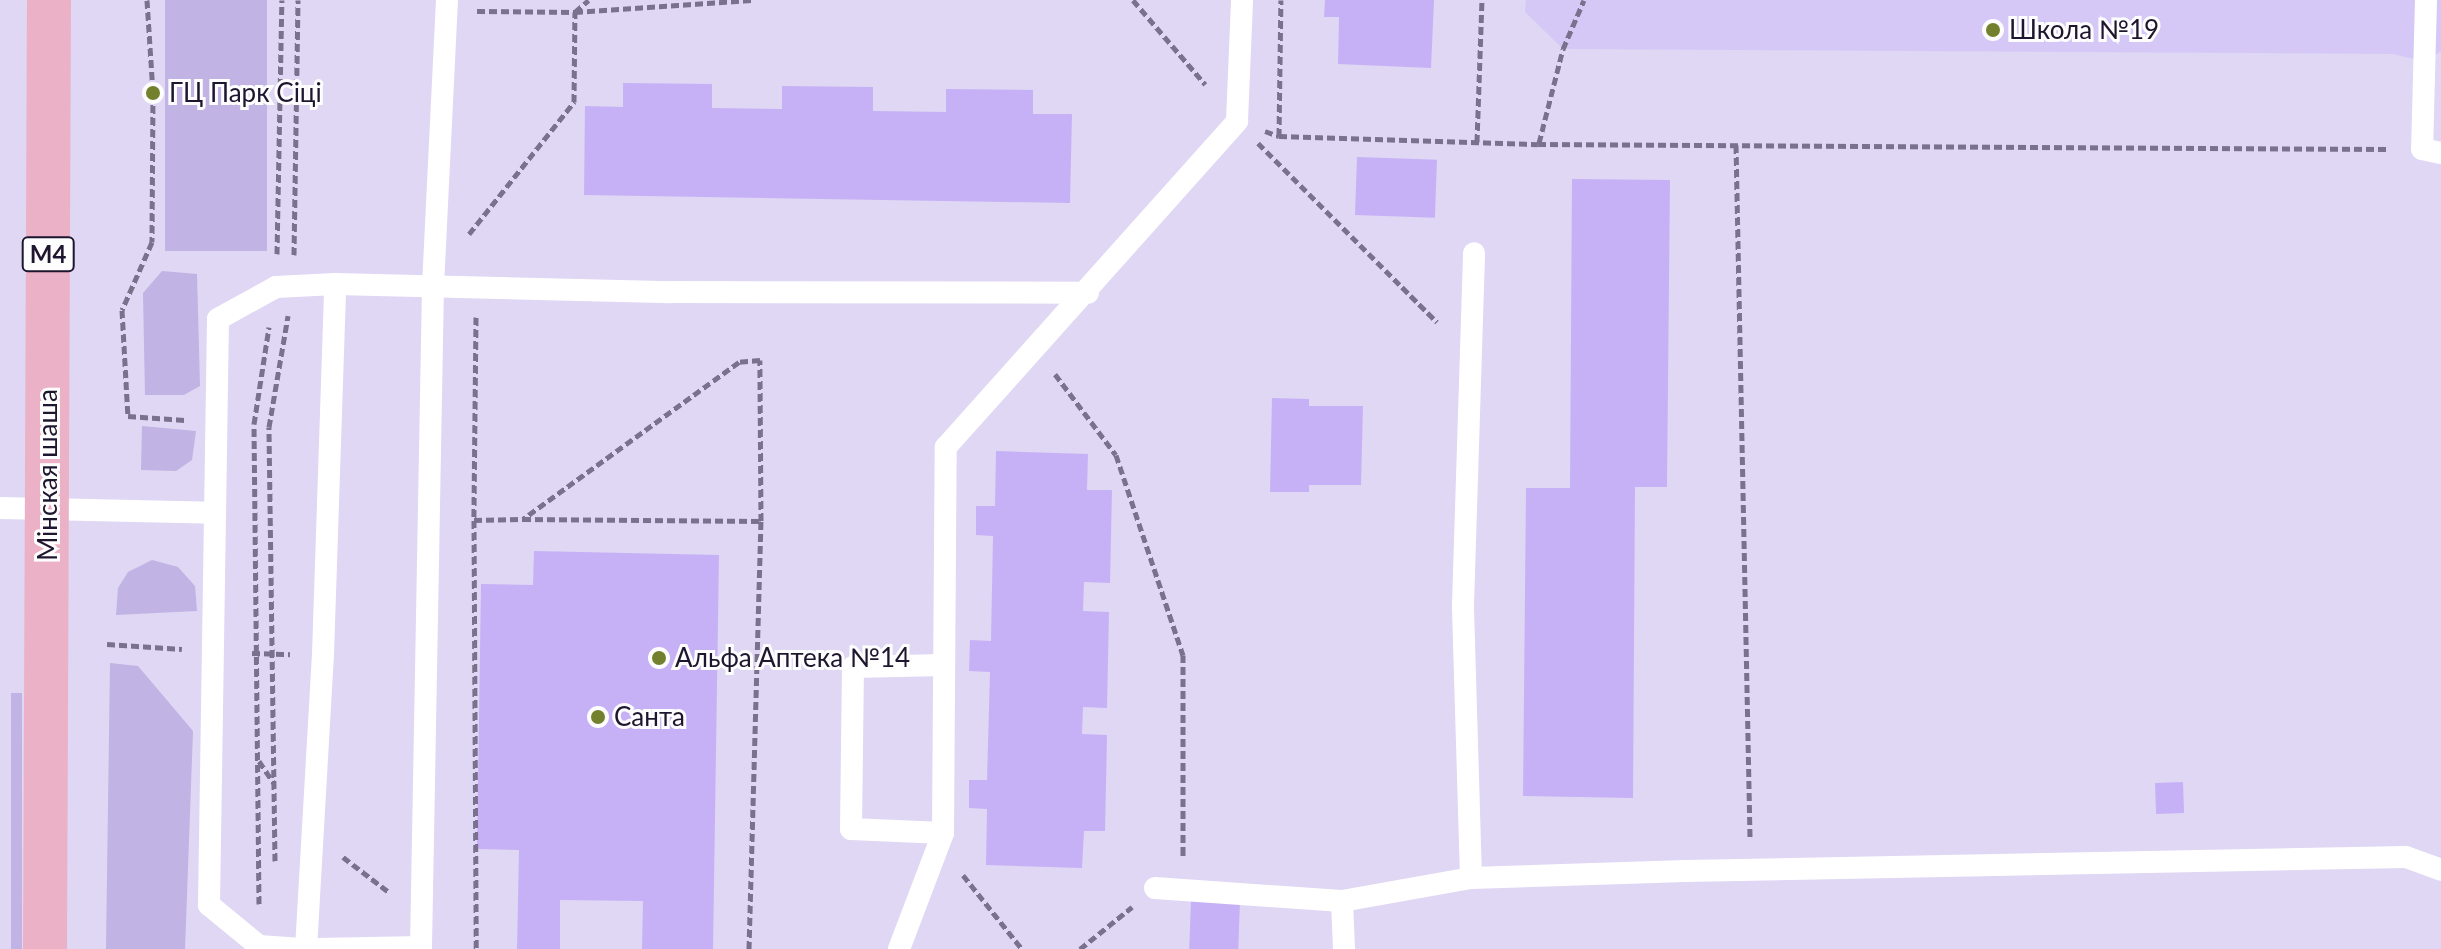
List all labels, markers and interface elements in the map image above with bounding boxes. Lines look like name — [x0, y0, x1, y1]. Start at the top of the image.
place label: Школа №19 — [2009, 14, 2159, 46]
marker: Школа №19 — [1984, 21, 2002, 39]
place label: ГЦ Парк Сіці — [169, 77, 322, 109]
marker: ГЦ Парк Сіці — [144, 84, 162, 102]
road number: М4 — [20, 234, 76, 274]
street label: Мінская шаша — [32, 389, 64, 561]
place label: Альфа Аптека №14 — [675, 642, 910, 674]
marker: Альфа Аптека №14 — [650, 649, 668, 667]
place label: Санта — [614, 701, 685, 733]
marker: Санта — [589, 708, 607, 726]

